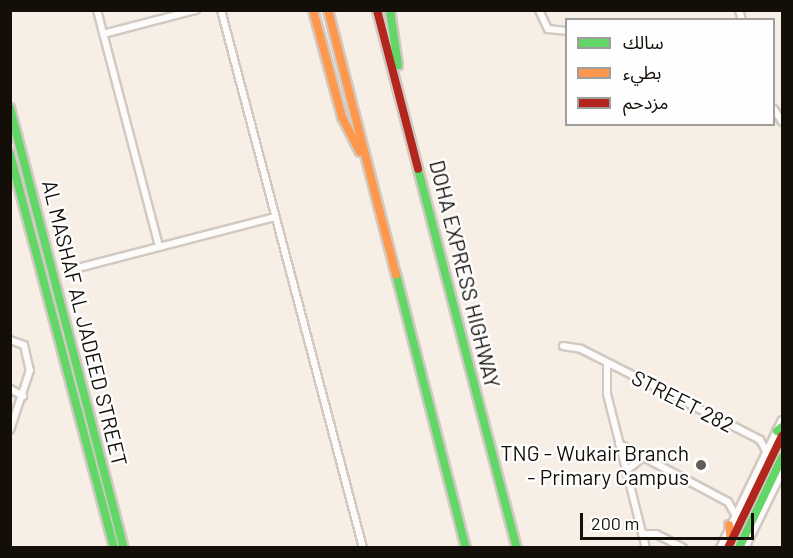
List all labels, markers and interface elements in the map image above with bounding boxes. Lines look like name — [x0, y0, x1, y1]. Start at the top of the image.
legend — [565, 18, 775, 126]
text: سالك — [623, 31, 664, 53]
text: بطيء — [623, 61, 661, 83]
text: مزدحم — [623, 91, 668, 113]
street label: DOHA EXPRESS HIGHWAY — [424, 157, 506, 391]
street label: AL MASHAF AL JADEED STREET — [37, 177, 133, 469]
street label: STREET 282 — [628, 364, 738, 438]
place label: TNG - Wukair Branch - Primary Campus — [501, 440, 689, 490]
marker: TNG - Wukair Branch - Primary Campus — [694, 458, 708, 472]
scale bar — [583, 501, 757, 539]
text: 200 m — [591, 512, 639, 534]

